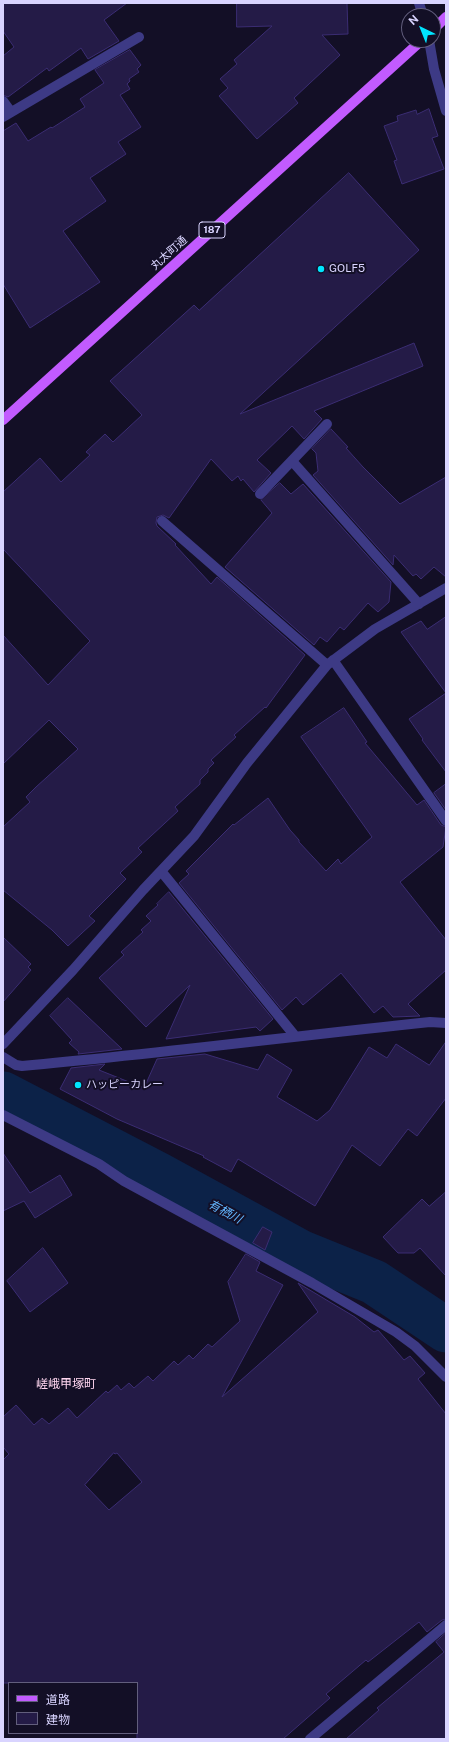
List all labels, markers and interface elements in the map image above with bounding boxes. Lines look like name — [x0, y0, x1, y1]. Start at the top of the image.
north arrow — [401, 8, 441, 48]
text: N — [406, 13, 421, 27]
road number: 187 — [199, 222, 225, 238]
street label: 丸太町通 — [148, 233, 190, 273]
place label: GOLF5 — [329, 262, 365, 276]
marker: GOLF5 — [316, 264, 326, 274]
place label: ハッピーカレー — [86, 1078, 163, 1092]
marker: ハッピーカレー — [73, 1080, 83, 1090]
water label: 有栖川 — [206, 1197, 244, 1227]
district label: 嵯峨甲塚町 — [36, 1377, 96, 1391]
legend — [8, 1682, 138, 1734]
text: 道路 — [46, 1693, 70, 1707]
text: 建物 — [46, 1713, 70, 1727]

